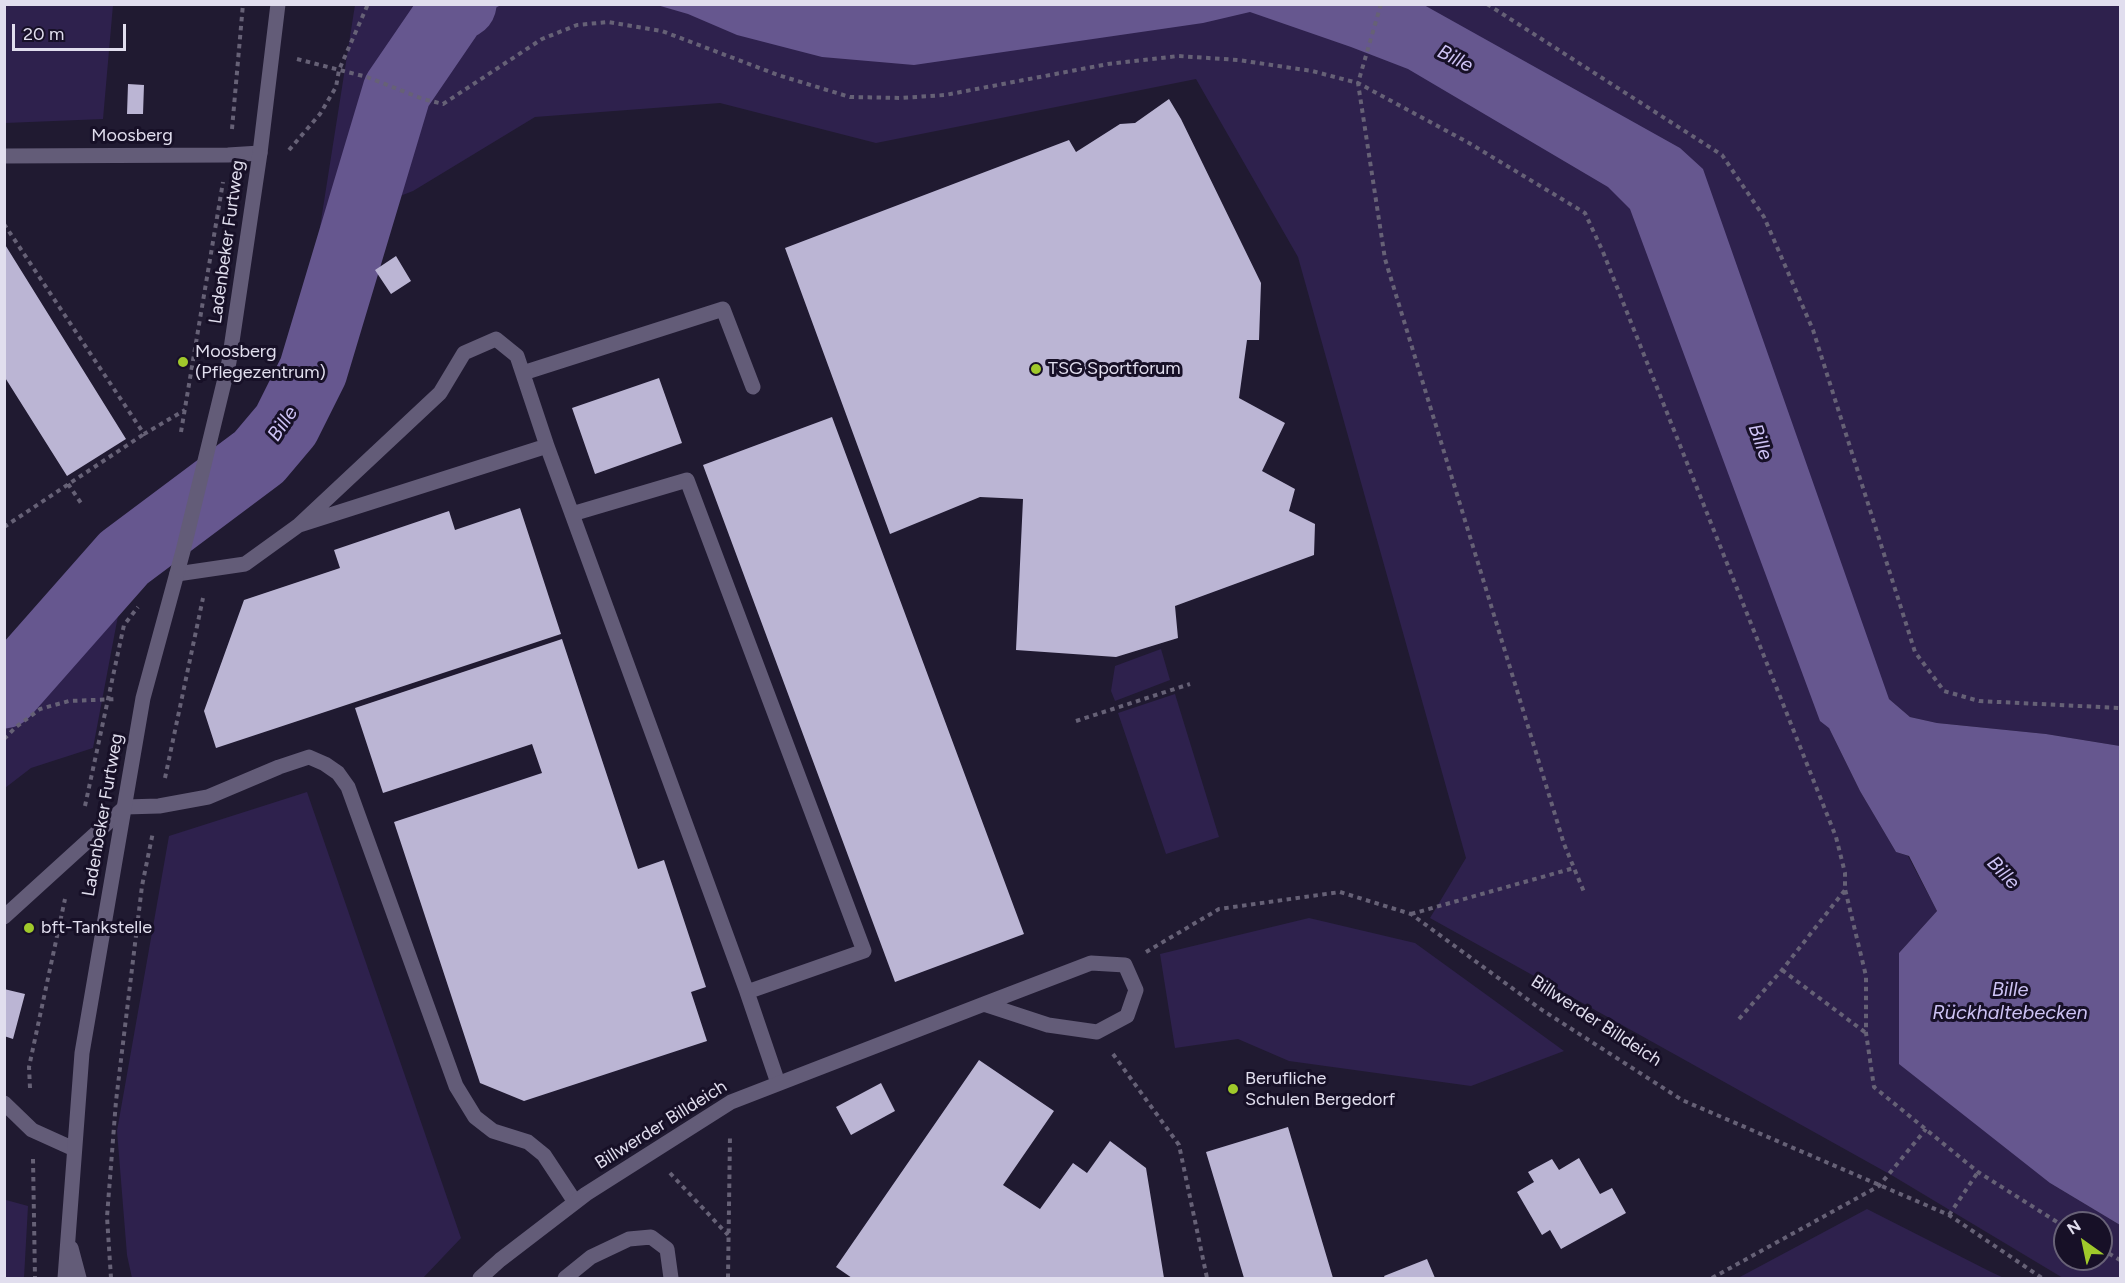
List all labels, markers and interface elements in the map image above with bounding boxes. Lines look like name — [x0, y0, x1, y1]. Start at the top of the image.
scale bar — [15, 12, 129, 50]
text: 20 m — [23, 23, 64, 45]
water label: Bille — [1433, 40, 1477, 78]
street label: Moosberg — [91, 125, 173, 147]
street label: Ladenbeker Furtweg — [205, 159, 249, 325]
place label: Moosberg (Pflegezentrum) — [195, 341, 326, 384]
marker: Moosberg (Pflegezentrum) — [176, 355, 190, 369]
place label: TSG Sportforum — [1048, 358, 1181, 380]
marker: TSG Sportforum — [1029, 362, 1043, 376]
water label: Bille — [263, 402, 303, 446]
water label: Bille — [1742, 421, 1778, 463]
street label: Ladenbeker Furtweg — [78, 732, 128, 898]
water label: Bille — [1982, 851, 2024, 895]
place label: bft-Tankstelle — [41, 917, 152, 939]
marker: bft-Tankstelle — [22, 921, 36, 935]
street label: Billwerder Billdeich — [1527, 971, 1665, 1071]
water label: Bille Rückhaltebecken — [1932, 978, 2088, 1025]
place label: Berufliche Schulen Bergedorf — [1245, 1068, 1395, 1110]
street label: Billwerder Billdeich — [591, 1076, 731, 1174]
marker: Berufliche Schulen Bergedorf — [1226, 1082, 1240, 1096]
north arrow — [2053, 1211, 2113, 1271]
text: N — [2064, 1216, 2084, 1238]

